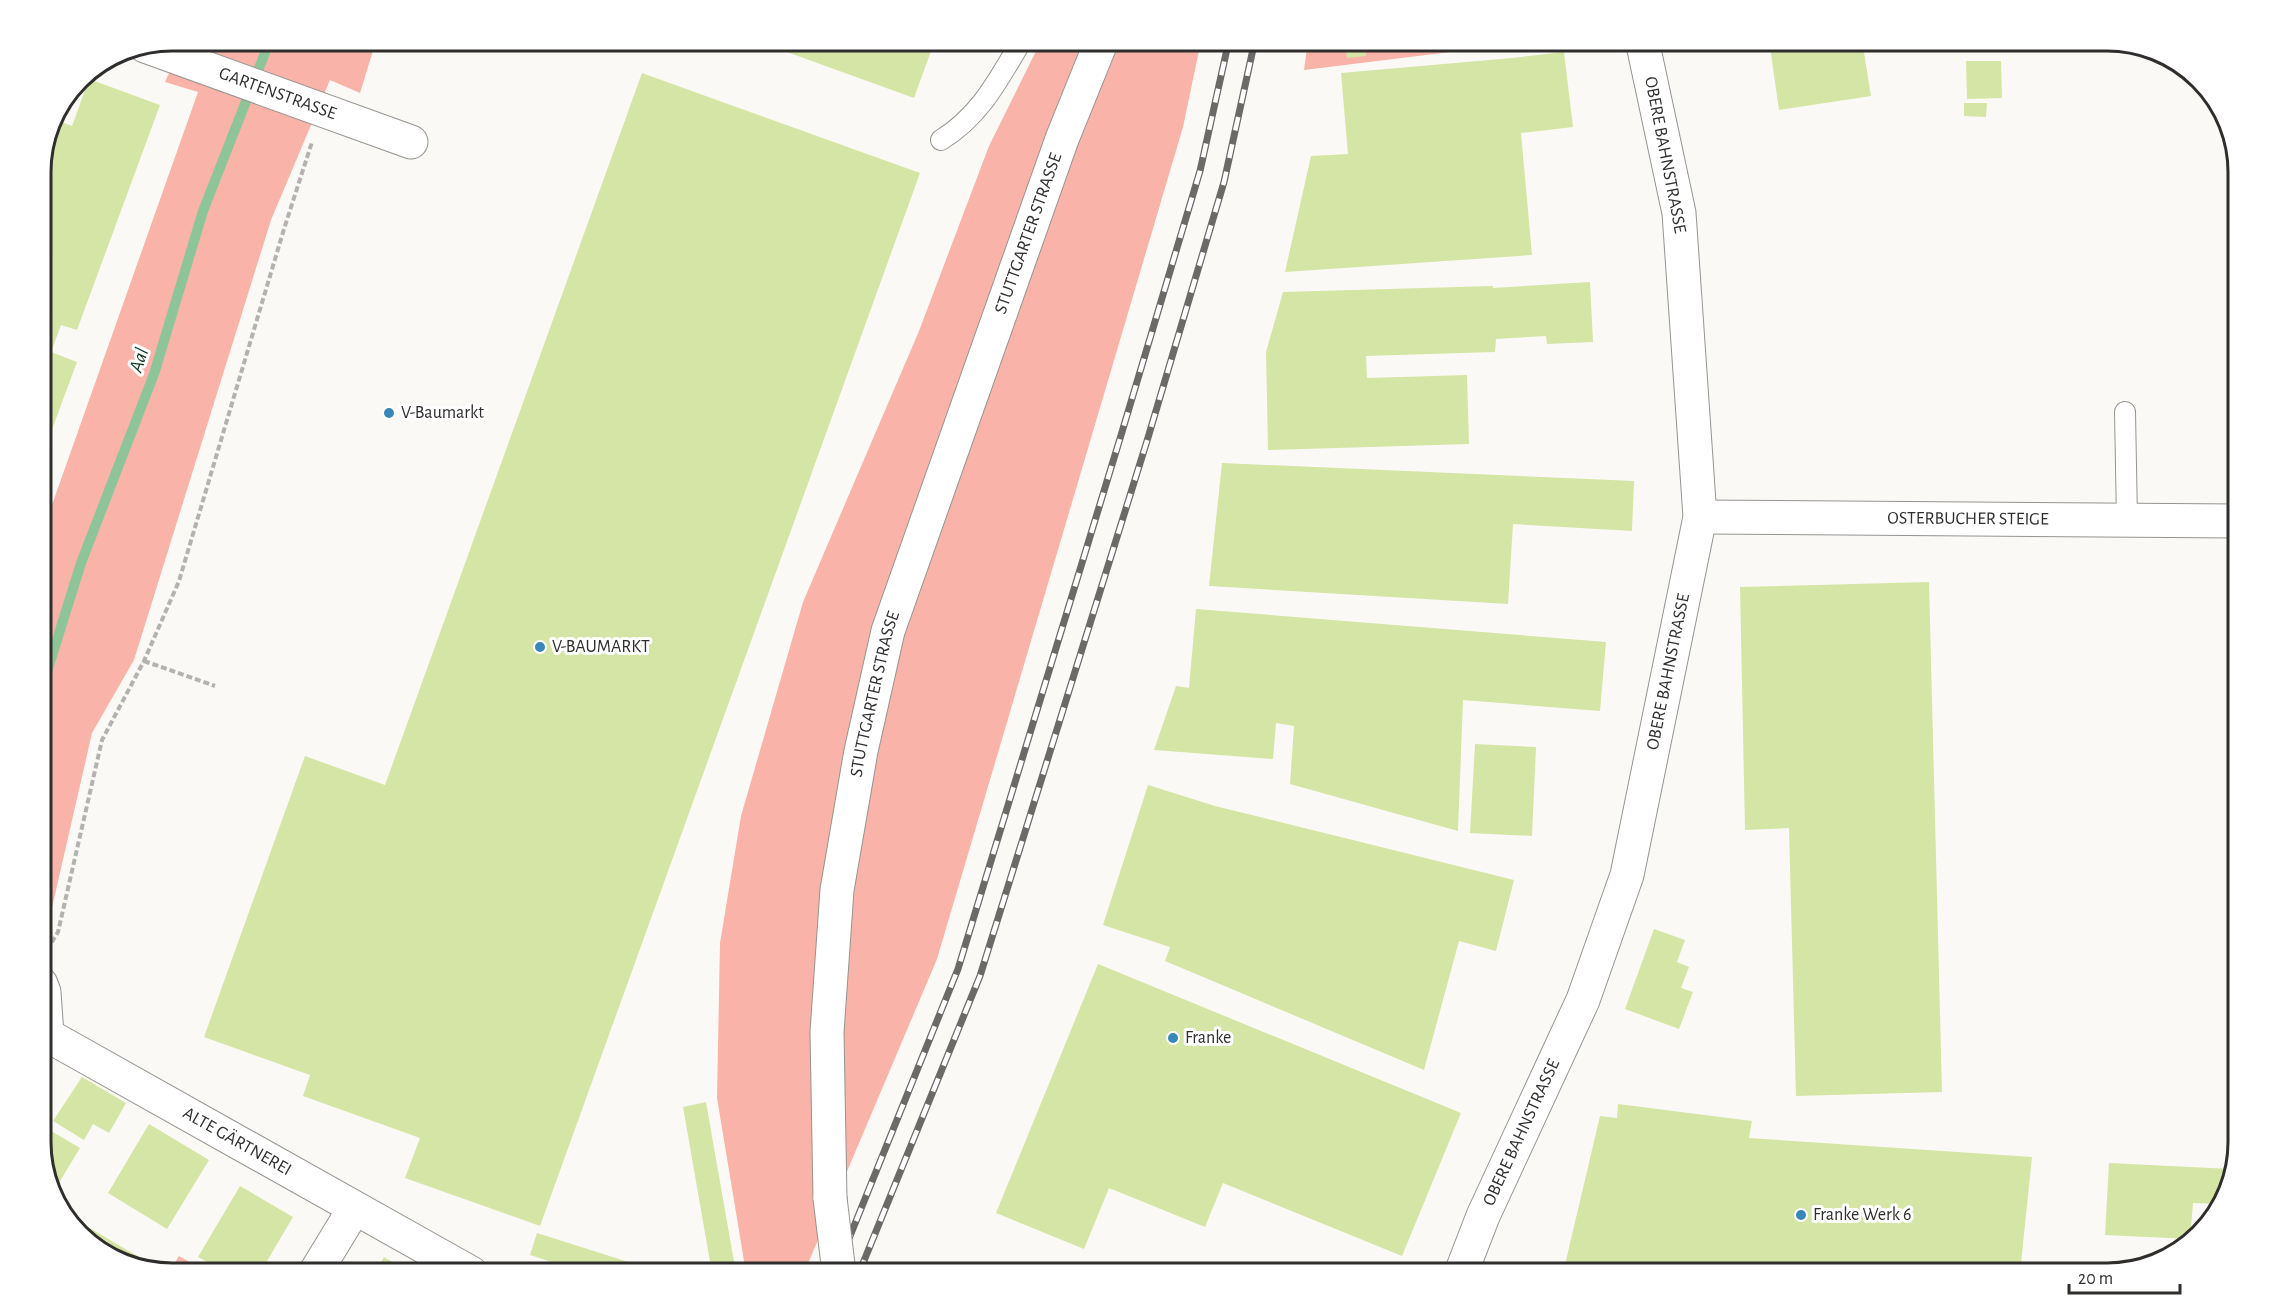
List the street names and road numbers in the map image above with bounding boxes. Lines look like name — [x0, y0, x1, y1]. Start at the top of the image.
street label: GARTENSTRASSE — [216, 64, 339, 123]
street label: OBERE BAHNSTRASSE — [1641, 75, 1689, 235]
street label: STUTTGARTER STRASSE — [992, 150, 1065, 316]
street label: OSTERBUCHER STEIGE — [1887, 509, 2049, 529]
street label: OBERE BAHNSTRASSE — [1644, 592, 1693, 752]
street label: STUTTGARTER STRASSE — [848, 609, 903, 778]
street label: OBERE BAHNSTRASSE — [1480, 1056, 1563, 1209]
street label: ALTE GÄRTNEREI — [180, 1104, 294, 1179]

